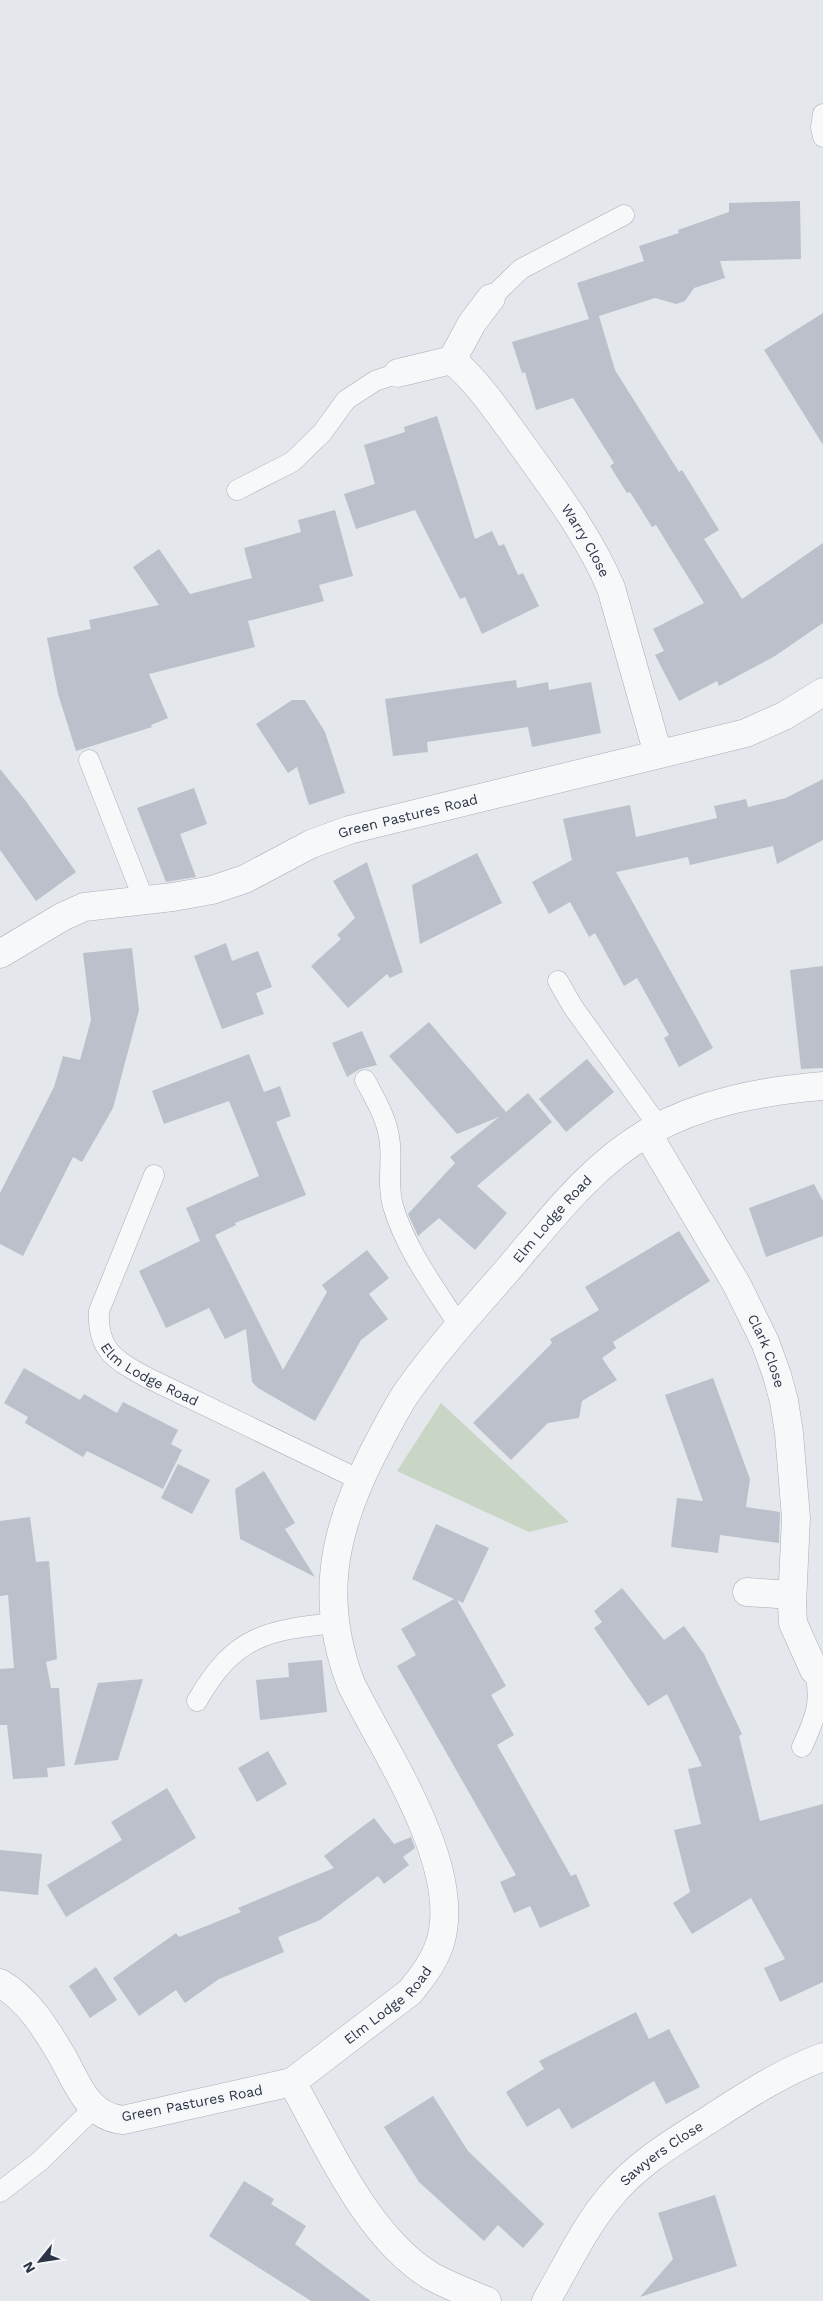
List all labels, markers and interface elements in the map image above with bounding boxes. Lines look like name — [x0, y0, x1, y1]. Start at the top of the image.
street label: Warry Close — [558, 501, 613, 580]
street label: Green Pastures Road — [336, 791, 479, 841]
street label: Elm Lodge Road — [509, 1172, 595, 1266]
street label: Clark Close — [745, 1312, 788, 1389]
street label: Elm Lodge Road — [98, 1340, 201, 1409]
street label: Elm Lodge Road — [341, 1963, 435, 2047]
street label: Green Pastures Road — [120, 2081, 264, 2125]
street label: Sawyers Close — [616, 2118, 706, 2189]
north arrow — [15, 2236, 65, 2286]
text: N — [19, 2259, 38, 2276]

